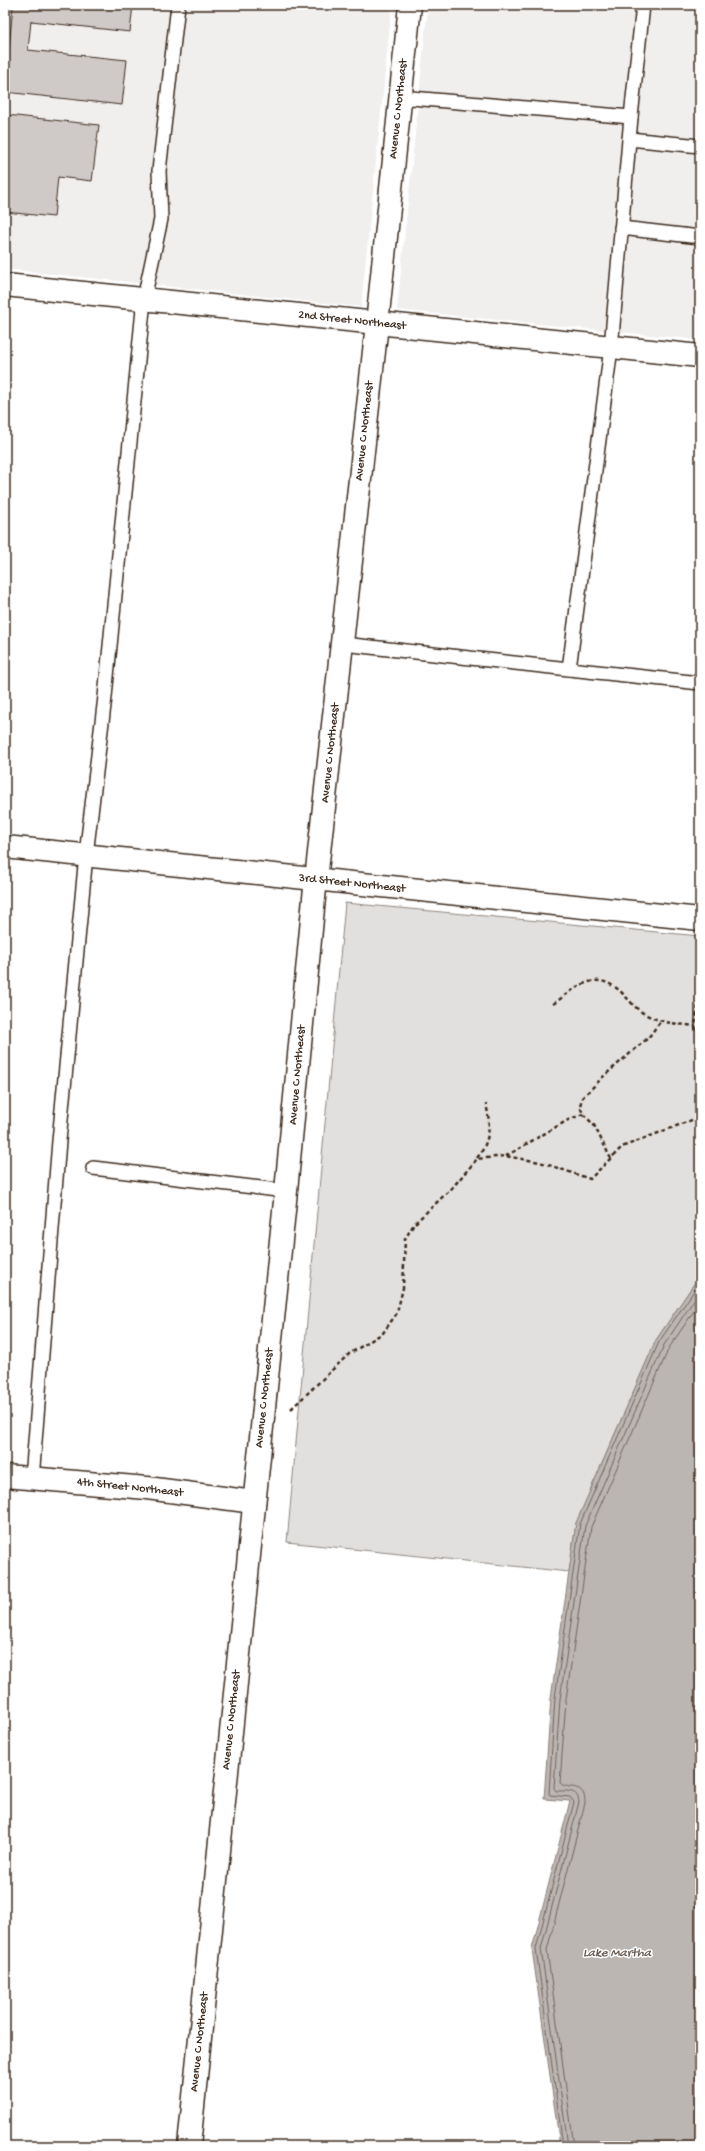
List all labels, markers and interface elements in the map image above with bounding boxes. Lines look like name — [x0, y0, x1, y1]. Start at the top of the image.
street label: Avenue C Northeast — [387, 57, 411, 160]
street label: 2nd Street Northeast — [298, 308, 408, 334]
street label: Avenue C Northeast — [353, 379, 377, 482]
street label: Avenue C Northeast — [319, 701, 343, 804]
street label: 3rd Street Northeast — [297, 871, 407, 897]
street label: Avenue C Northeast — [287, 1023, 309, 1125]
street label: Avenue C Northeast — [253, 1346, 277, 1449]
street label: 4th Street Northeast — [76, 1475, 185, 1501]
street label: Avenue C Northeast — [220, 1668, 244, 1771]
water label: Lake Martha — [583, 1946, 652, 1961]
street label: Avenue C Northeast — [188, 1990, 212, 2093]

